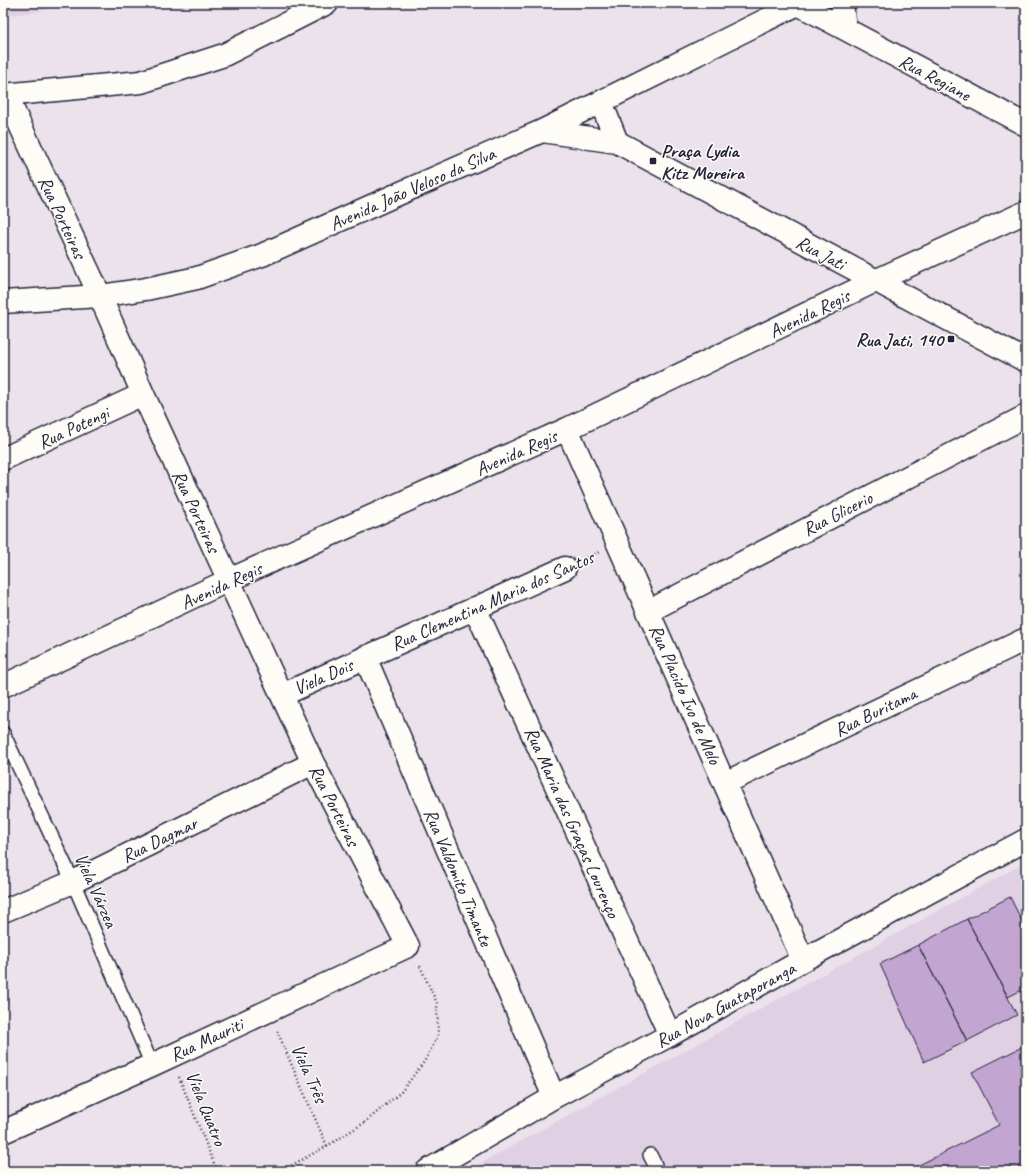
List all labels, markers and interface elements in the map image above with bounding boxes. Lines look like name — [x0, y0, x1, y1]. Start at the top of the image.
street label: Rua Regiane — [895, 49, 976, 107]
place label: Praça Lydia Kitz Moreira — [661, 139, 745, 185]
street label: Avenida João Veloso da Silva — [326, 141, 500, 236]
marker: Praça Lydia Kitz Moreira — [648, 156, 658, 166]
street label: Rua Porteiras — [33, 172, 93, 265]
street label: Rua Jati — [792, 230, 851, 277]
street label: Avenida Regis — [765, 283, 855, 344]
place label: Rua Jati, 140 — [856, 328, 945, 352]
marker: Rua Jati, 140 — [946, 334, 956, 344]
street label: Rua Potengi — [34, 400, 115, 455]
street label: Avenida Regis — [472, 424, 562, 482]
street label: Rua Porteiras — [167, 466, 227, 559]
street label: Rua Glicerio — [799, 486, 877, 542]
street label: Rua Clementina Maria dos Santos — [387, 545, 599, 657]
street label: Avenida Regis — [177, 556, 267, 615]
street label: Rua Placido Ivo de Melo — [643, 621, 727, 769]
street label: Viela Dois — [290, 653, 358, 701]
street label: Rua Buritama — [830, 681, 922, 742]
street label: Rua Maria das Graças Lourenço — [519, 723, 626, 923]
street label: Rua Porteiras — [303, 761, 366, 852]
street label: Rua Valdomito Timante — [418, 805, 499, 951]
street label: Rua Dagmar — [118, 810, 203, 868]
street label: Viela Várzea — [69, 849, 124, 933]
street label: Rua Nova Guataporanga — [651, 956, 801, 1053]
street label: Rua Mauriti — [166, 1012, 249, 1067]
street label: Viela Três — [286, 1040, 334, 1109]
street label: Viela Quatro — [180, 1068, 232, 1150]

